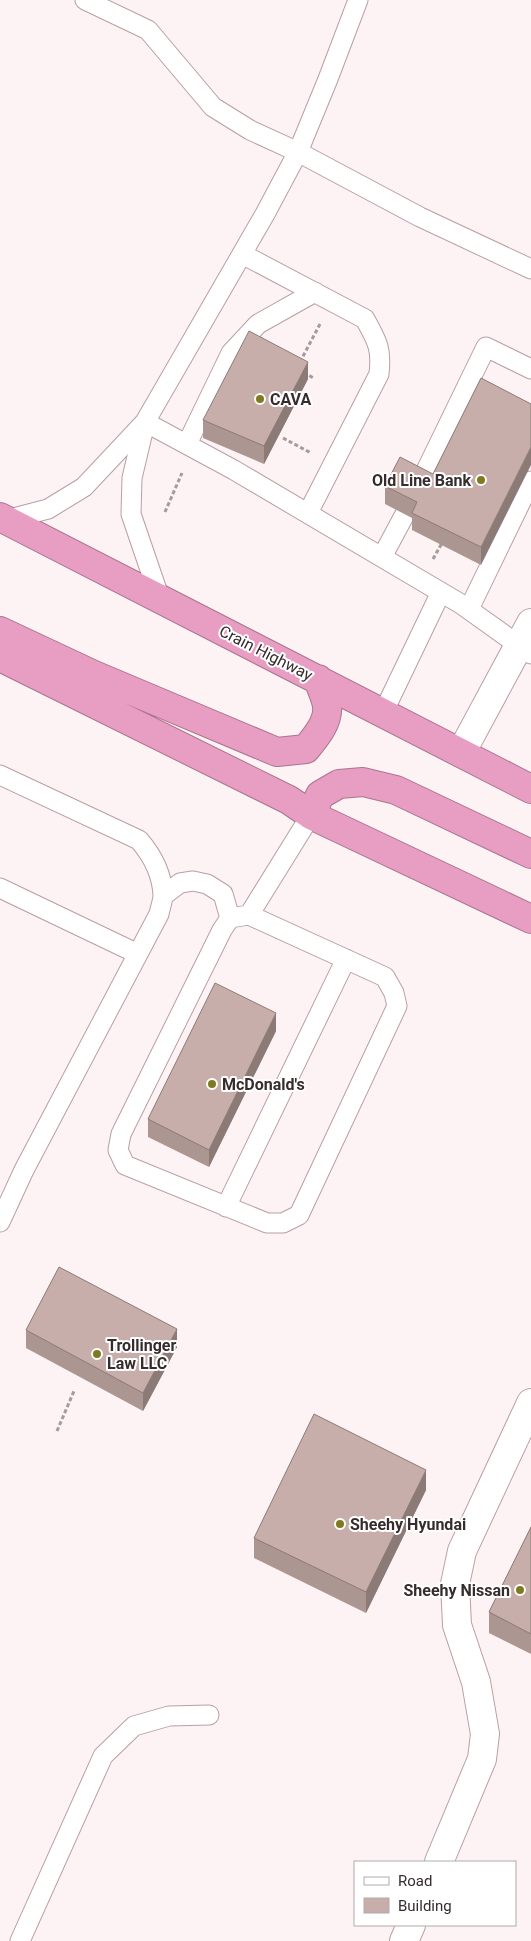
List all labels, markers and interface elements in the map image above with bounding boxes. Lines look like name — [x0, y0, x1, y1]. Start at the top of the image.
place label: CAVA — [270, 390, 311, 409]
marker: CAVA — [254, 393, 266, 405]
place label: Old Line Bank — [372, 471, 471, 490]
marker: Old Line Bank — [475, 474, 487, 486]
street label: Crain Highway — [216, 621, 316, 685]
place label: McDonald's — [222, 1075, 305, 1094]
marker: McDonald's — [206, 1078, 218, 1090]
place label: Trollinger Law LLC — [107, 1336, 176, 1373]
marker: Trollinger Law LLC — [91, 1348, 103, 1360]
place label: Sheehy Hyundai — [350, 1515, 466, 1534]
marker: Sheehy Hyundai — [334, 1518, 346, 1530]
place label: Sheehy Nissan — [403, 1581, 510, 1600]
marker: Sheehy Nissan — [514, 1584, 526, 1596]
legend — [354, 1861, 516, 1926]
text: Road — [398, 1872, 432, 1890]
text: Building — [398, 1897, 452, 1915]

